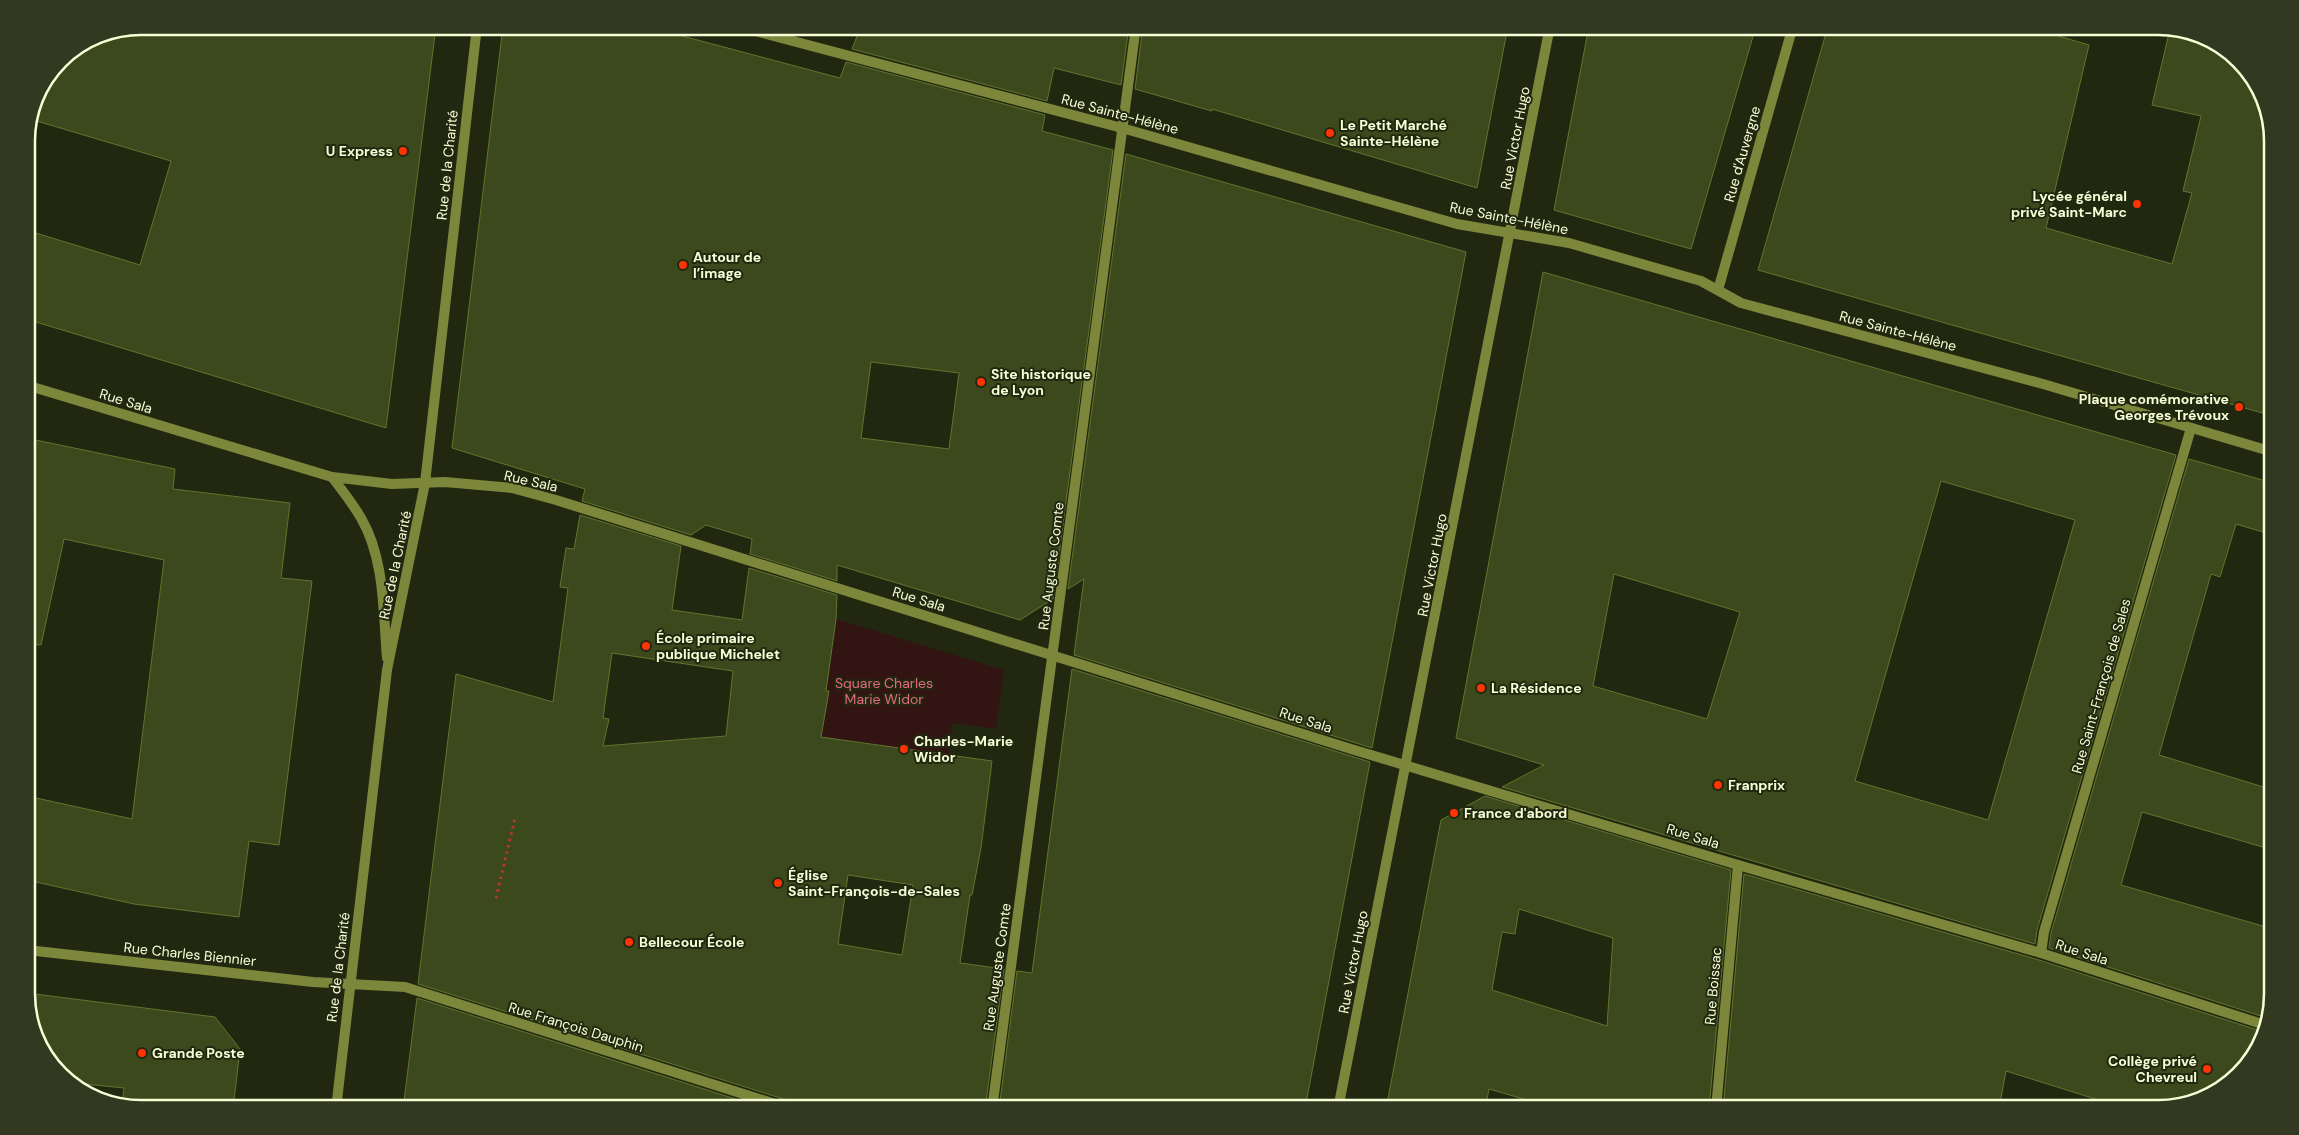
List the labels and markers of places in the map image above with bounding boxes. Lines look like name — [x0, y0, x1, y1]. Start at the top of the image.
place label: Le Petit Marché Sainte-Hélène — [1340, 116, 1447, 150]
marker: Le Petit Marché Sainte-Hélène — [1324, 127, 1336, 139]
place label: U Express — [326, 142, 393, 160]
marker: U Express — [397, 145, 409, 157]
place label: Lycée général privé Saint-Marc — [2011, 187, 2127, 221]
marker: Lycée général privé Saint-Marc — [2131, 198, 2143, 210]
place label: Autour de l’image — [693, 248, 761, 282]
marker: Autour de l’image — [677, 259, 689, 271]
place label: Site historique de Lyon — [991, 365, 1091, 399]
marker: Site historique de Lyon — [975, 376, 987, 388]
place label: Plaque comémorative Georges Trévoux — [2079, 390, 2229, 424]
marker: Plaque comémorative Georges Trévoux — [2233, 401, 2245, 413]
place label: École primaire publique Michelet — [656, 629, 780, 663]
marker: École primaire publique Michelet — [640, 640, 652, 652]
place label: La Résidence — [1491, 679, 1582, 697]
marker: La Résidence — [1475, 682, 1487, 694]
place label: Charles-Marie Widor — [914, 732, 1013, 766]
marker: Charles-Marie Widor — [898, 743, 910, 755]
place label: Franprix — [1728, 776, 1785, 794]
marker: Franprix — [1712, 779, 1724, 791]
place label: France d'abord — [1464, 804, 1567, 822]
marker: France d'abord — [1448, 807, 1460, 819]
place label: Église Saint-François-de-Sales — [788, 866, 960, 900]
marker: Église Saint-François-de-Sales — [772, 877, 784, 889]
place label: Bellecour École — [639, 933, 744, 951]
marker: Bellecour École — [623, 936, 635, 948]
place label: Grande Poste — [152, 1044, 245, 1062]
marker: Grande Poste — [136, 1047, 148, 1059]
place label: Collège privé Chevreul — [2108, 1052, 2197, 1086]
marker: Collège privé Chevreul — [2201, 1063, 2213, 1075]

